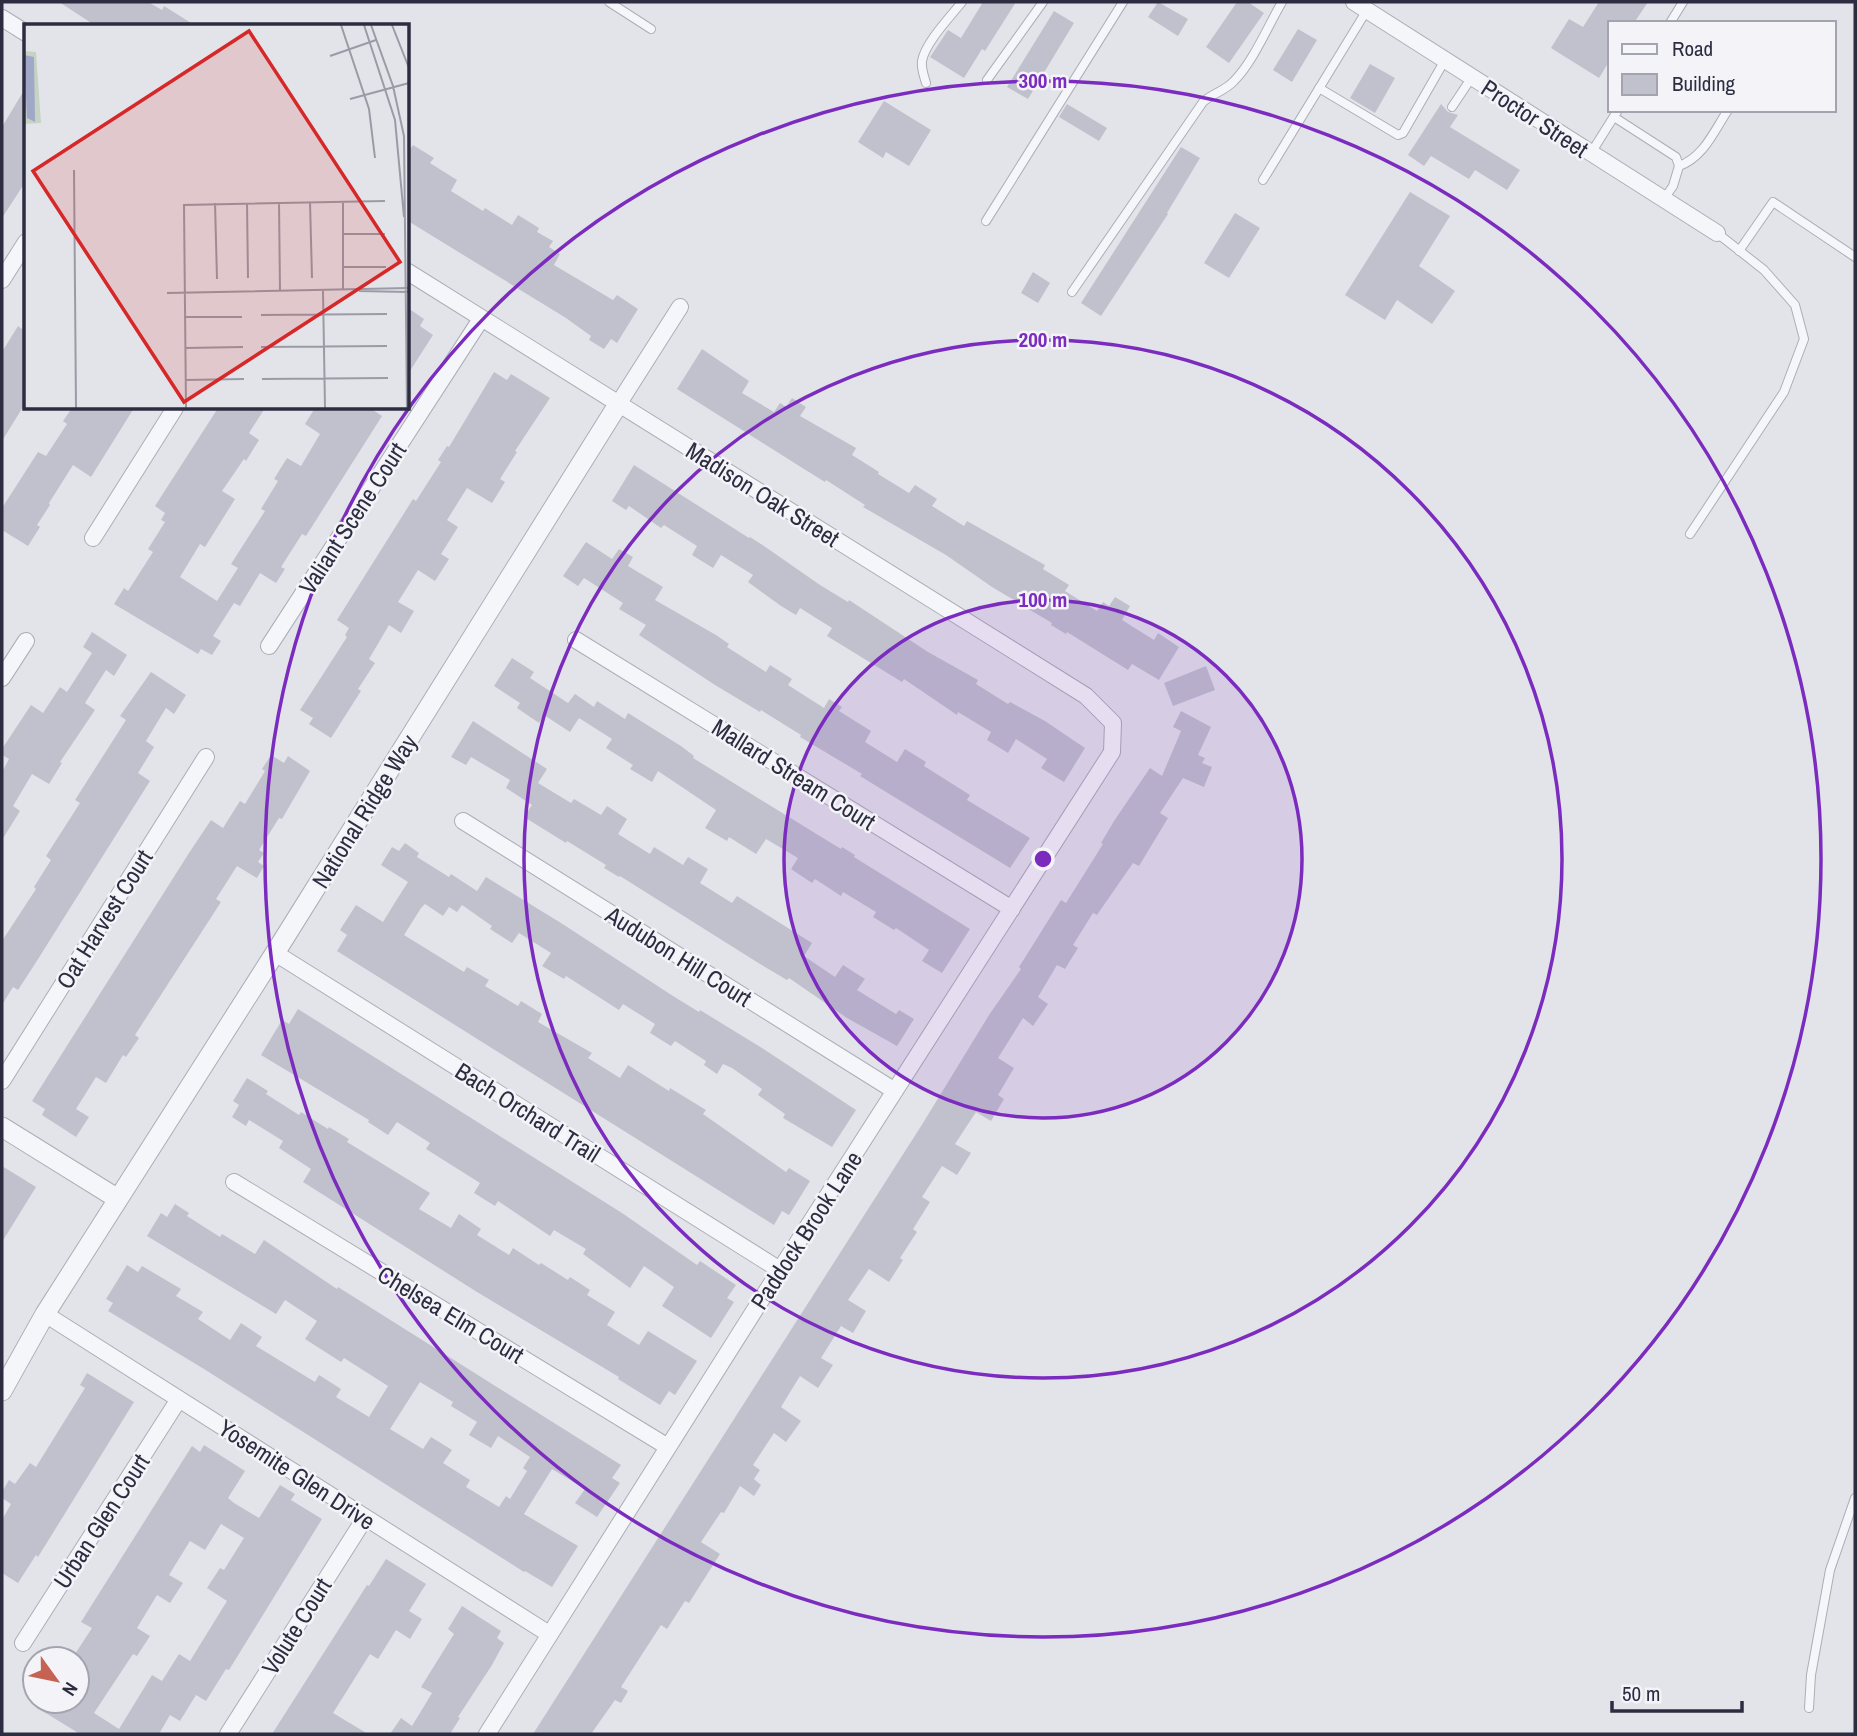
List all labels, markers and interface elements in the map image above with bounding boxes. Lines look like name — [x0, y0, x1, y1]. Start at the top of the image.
legend — [1608, 21, 1836, 112]
inset map — [24, 24, 410, 410]
text: Road — [1672, 34, 1713, 63]
text: 300 m — [1019, 66, 1067, 95]
text: Building — [1672, 69, 1736, 98]
street label: Proctor Street — [1475, 72, 1595, 165]
text: 200 m — [1019, 325, 1067, 354]
street label: Madison Oak Street — [680, 434, 846, 554]
street label: Valiant Scene Court — [291, 436, 413, 600]
text: 100 m — [1019, 585, 1067, 614]
street label: Mallard Stream Court — [706, 711, 882, 837]
street label: National Ridge Way — [304, 728, 424, 894]
street label: Oat Harvest Court — [48, 843, 160, 995]
centre of rings — [1031, 847, 1055, 871]
street label: Audubon Hill Court — [599, 898, 758, 1014]
street label: Bach Orchard Trail — [449, 1055, 607, 1169]
street label: Paddock Brook Lane — [743, 1145, 869, 1315]
street label: Chelsea Elm Court — [372, 1258, 530, 1371]
street label: Yosemite Glen Drive — [212, 1411, 382, 1537]
street label: Urban Glen Court — [46, 1447, 157, 1594]
street label: Volute Court — [254, 1571, 339, 1680]
north arrow — [21, 1645, 91, 1715]
scale bar — [1612, 1670, 1742, 1714]
text: N — [56, 1677, 84, 1701]
text: 50 m — [1622, 1679, 1660, 1708]

